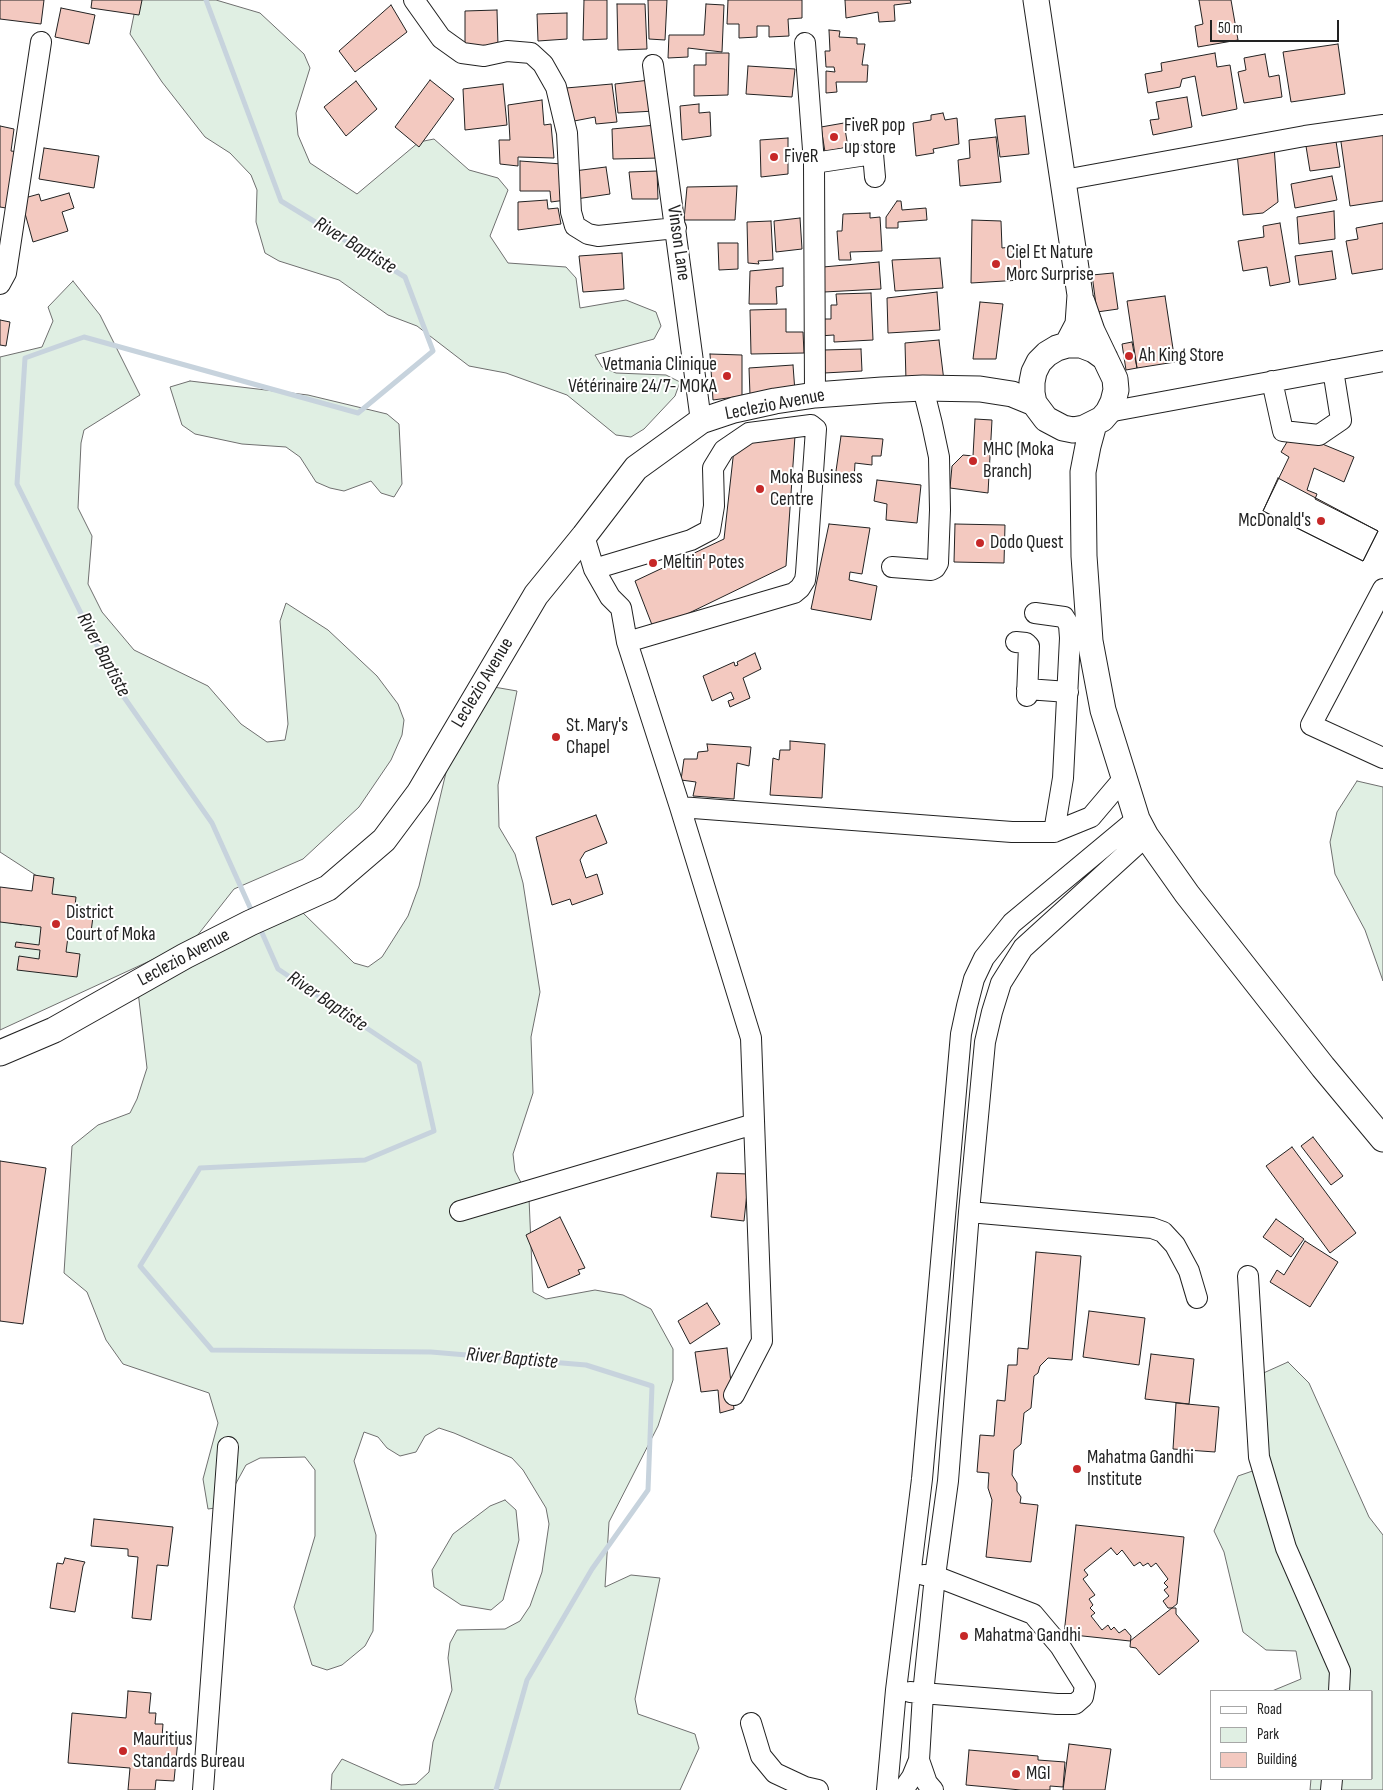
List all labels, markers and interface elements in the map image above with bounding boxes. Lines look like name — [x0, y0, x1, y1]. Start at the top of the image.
scale bar — [1213, 10, 1342, 42]
text: 50 m — [1218, 19, 1243, 38]
place label: FiveR pop up store — [844, 115, 905, 159]
marker: FiveR pop up store — [828, 131, 840, 143]
place label: FiveR — [784, 146, 819, 168]
marker: FiveR — [768, 151, 780, 163]
street label: Vinson Lane — [661, 204, 695, 282]
water label: River Baptiste — [309, 212, 401, 280]
place label: Ciel Et Nature Morc Surprise — [1006, 242, 1094, 286]
marker: Ciel Et Nature Morc Surprise — [990, 258, 1002, 270]
place label: Ah King Store — [1139, 345, 1224, 367]
marker: Ah King Store — [1123, 350, 1135, 362]
place label: Vetmania Clinique Vétérinaire 24/7- MOKA — [568, 354, 717, 398]
marker: Vetmania Clinique Vétérinaire 24/7- MOKA — [721, 370, 733, 382]
street label: Leclezio Avenue — [723, 384, 827, 426]
place label: MHC (Moka Branch) — [983, 439, 1054, 483]
marker: MHC (Moka Branch) — [967, 455, 979, 467]
place label: Moka Business Centre — [770, 467, 863, 511]
marker: Moka Business Centre — [754, 483, 766, 495]
place label: McDonald's — [1238, 510, 1311, 532]
marker: McDonald's — [1315, 515, 1327, 527]
place label: Dodo Quest — [990, 532, 1064, 554]
marker: Dodo Quest — [974, 537, 986, 549]
place label: Meltin' Potes — [663, 552, 744, 574]
marker: Meltin' Potes — [647, 557, 659, 569]
water label: River Baptiste — [71, 609, 135, 701]
street label: Leclezio Avenue — [447, 634, 519, 732]
place label: St. Mary's Chapel — [566, 715, 628, 759]
marker: St. Mary's Chapel — [550, 731, 562, 743]
place label: District Court of Moka — [66, 902, 155, 946]
marker: District Court of Moka — [50, 918, 62, 930]
street label: Leclezio Avenue — [134, 924, 234, 992]
water label: River Baptiste — [282, 966, 372, 1038]
water label: River Baptiste — [465, 1343, 559, 1375]
place label: Mahatma Gandhi Institute — [1087, 1447, 1194, 1491]
marker: Mahatma Gandhi Institute — [1071, 1463, 1083, 1475]
place label: Mahatma Gandhi — [974, 1625, 1081, 1647]
marker: Mahatma Gandhi — [958, 1630, 970, 1642]
legend — [1210, 1690, 1373, 1780]
text: Road — [1257, 1700, 1282, 1719]
text: Park — [1257, 1725, 1279, 1744]
place label: Mauritius Standards Bureau — [133, 1729, 245, 1773]
marker: Mauritius Standards Bureau — [117, 1745, 129, 1757]
text: Building — [1257, 1750, 1297, 1769]
place label: MGI — [1026, 1763, 1051, 1785]
marker: MGI — [1010, 1768, 1022, 1780]

